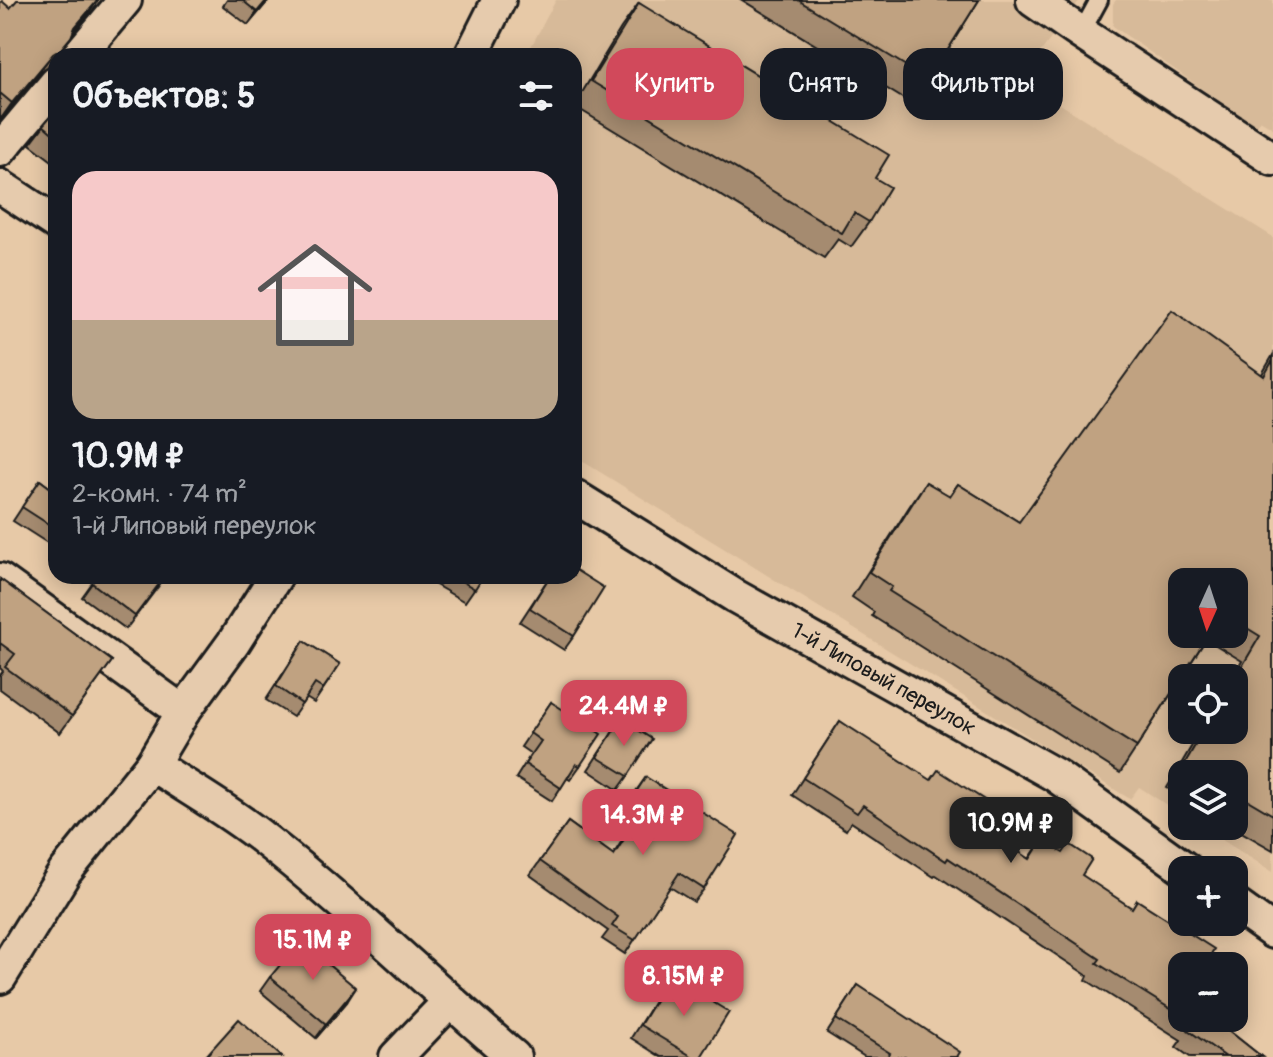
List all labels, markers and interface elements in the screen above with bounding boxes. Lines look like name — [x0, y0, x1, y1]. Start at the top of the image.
chip: Купить — [606, 48, 744, 120]
chip: Снять — [760, 48, 887, 120]
chip: Фильтры — [903, 48, 1063, 120]
icon: filters — [514, 74, 558, 118]
text: Объектов: 5 — [72, 75, 255, 118]
icon: home — [243, 223, 387, 367]
text: 10.9M ₽ — [72, 435, 186, 478]
text: 2-комн. · 74 m² — [72, 478, 247, 510]
text: 1-й Липовый переулок — [72, 510, 317, 542]
north arrow — [1168, 568, 1248, 648]
map controls — [1168, 568, 1248, 1032]
street label: 1-й Липовый переулок — [787, 616, 981, 742]
button: locate — [1168, 664, 1248, 744]
pin: 24.4M ₽ — [550, 680, 698, 748]
text: 24.4M ₽ — [579, 690, 669, 722]
button: layers — [1168, 760, 1248, 840]
pin: 14.3M ₽ — [569, 789, 717, 857]
pin: 10.9M ₽ — [937, 797, 1085, 865]
text: 14.3M ₽ — [600, 799, 686, 831]
text: 10.9M ₽ — [968, 807, 1054, 839]
button: + — [1168, 856, 1248, 936]
pin: 15.1M ₽ — [239, 914, 387, 982]
text: 15.1M ₽ — [273, 924, 353, 956]
pin: 8.15M ₽ — [610, 950, 758, 1018]
button: − — [1168, 952, 1248, 1032]
text: 8.15M ₽ — [642, 960, 726, 992]

